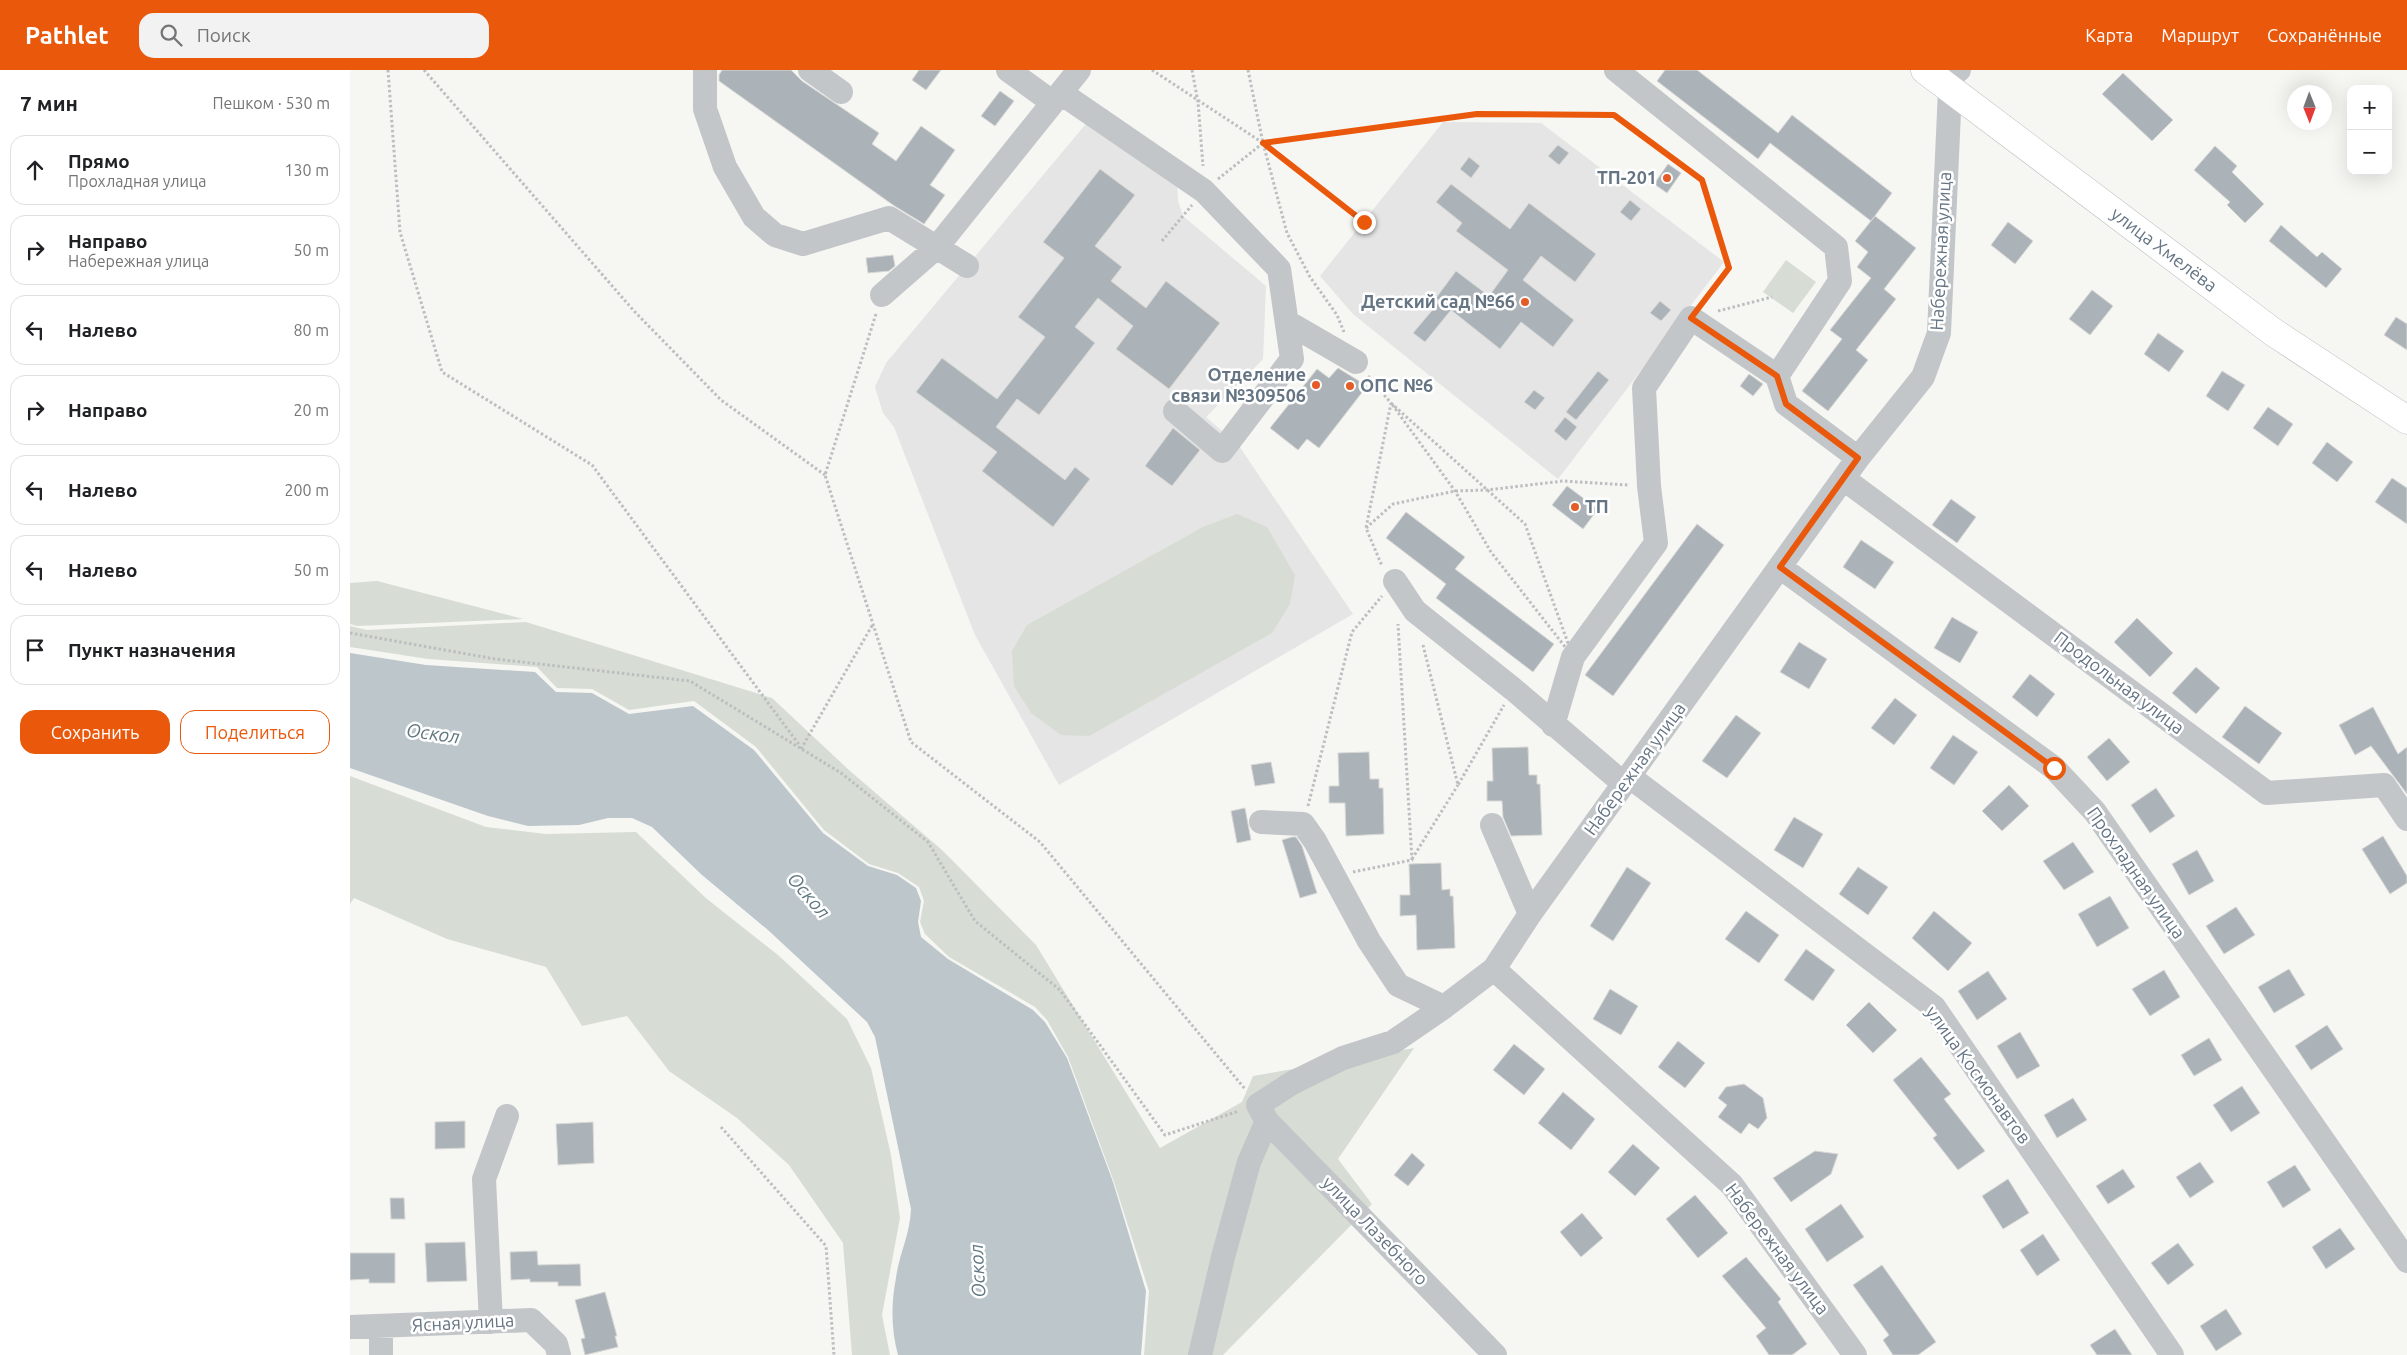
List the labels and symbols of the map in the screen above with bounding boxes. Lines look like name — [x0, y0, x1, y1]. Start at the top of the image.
north arrow — [2287, 85, 2332, 130]
place label: ТП-201 — [1597, 167, 1657, 187]
street label: Набережная улица — [1926, 171, 1954, 331]
marker: ТП-201 — [1661, 172, 1673, 184]
street label: улица Хмелёва — [2108, 203, 2221, 295]
route end — [1353, 211, 1376, 234]
place label: Детский сад №66 — [1361, 291, 1515, 311]
marker: Детский сад №66 — [1519, 296, 1531, 308]
place label: Отделение связи №309506 — [1171, 364, 1306, 405]
place label: ОПС №6 — [1360, 375, 1433, 395]
marker: Отделение связи №309506 — [1310, 379, 1322, 391]
marker: ОПС №6 — [1344, 380, 1356, 392]
place label: ТП — [1585, 496, 1609, 516]
marker: ТП — [1569, 501, 1581, 513]
street label: Продольная улица — [2051, 627, 2188, 738]
street label: Набережная улица — [1579, 698, 1689, 839]
water label: Оскол — [405, 718, 462, 748]
route start — [2043, 757, 2066, 780]
street label: Прохладная улица — [2084, 803, 2190, 942]
water label: Оскол — [783, 868, 835, 923]
street label: улица Космонавтов — [1922, 1002, 2035, 1147]
street label: улица Лазебного — [1319, 1172, 1433, 1289]
street label: Набережная улица — [1722, 1179, 1834, 1318]
water label: Оскол — [965, 1243, 989, 1298]
street label: Ясная улица — [411, 1309, 515, 1335]

